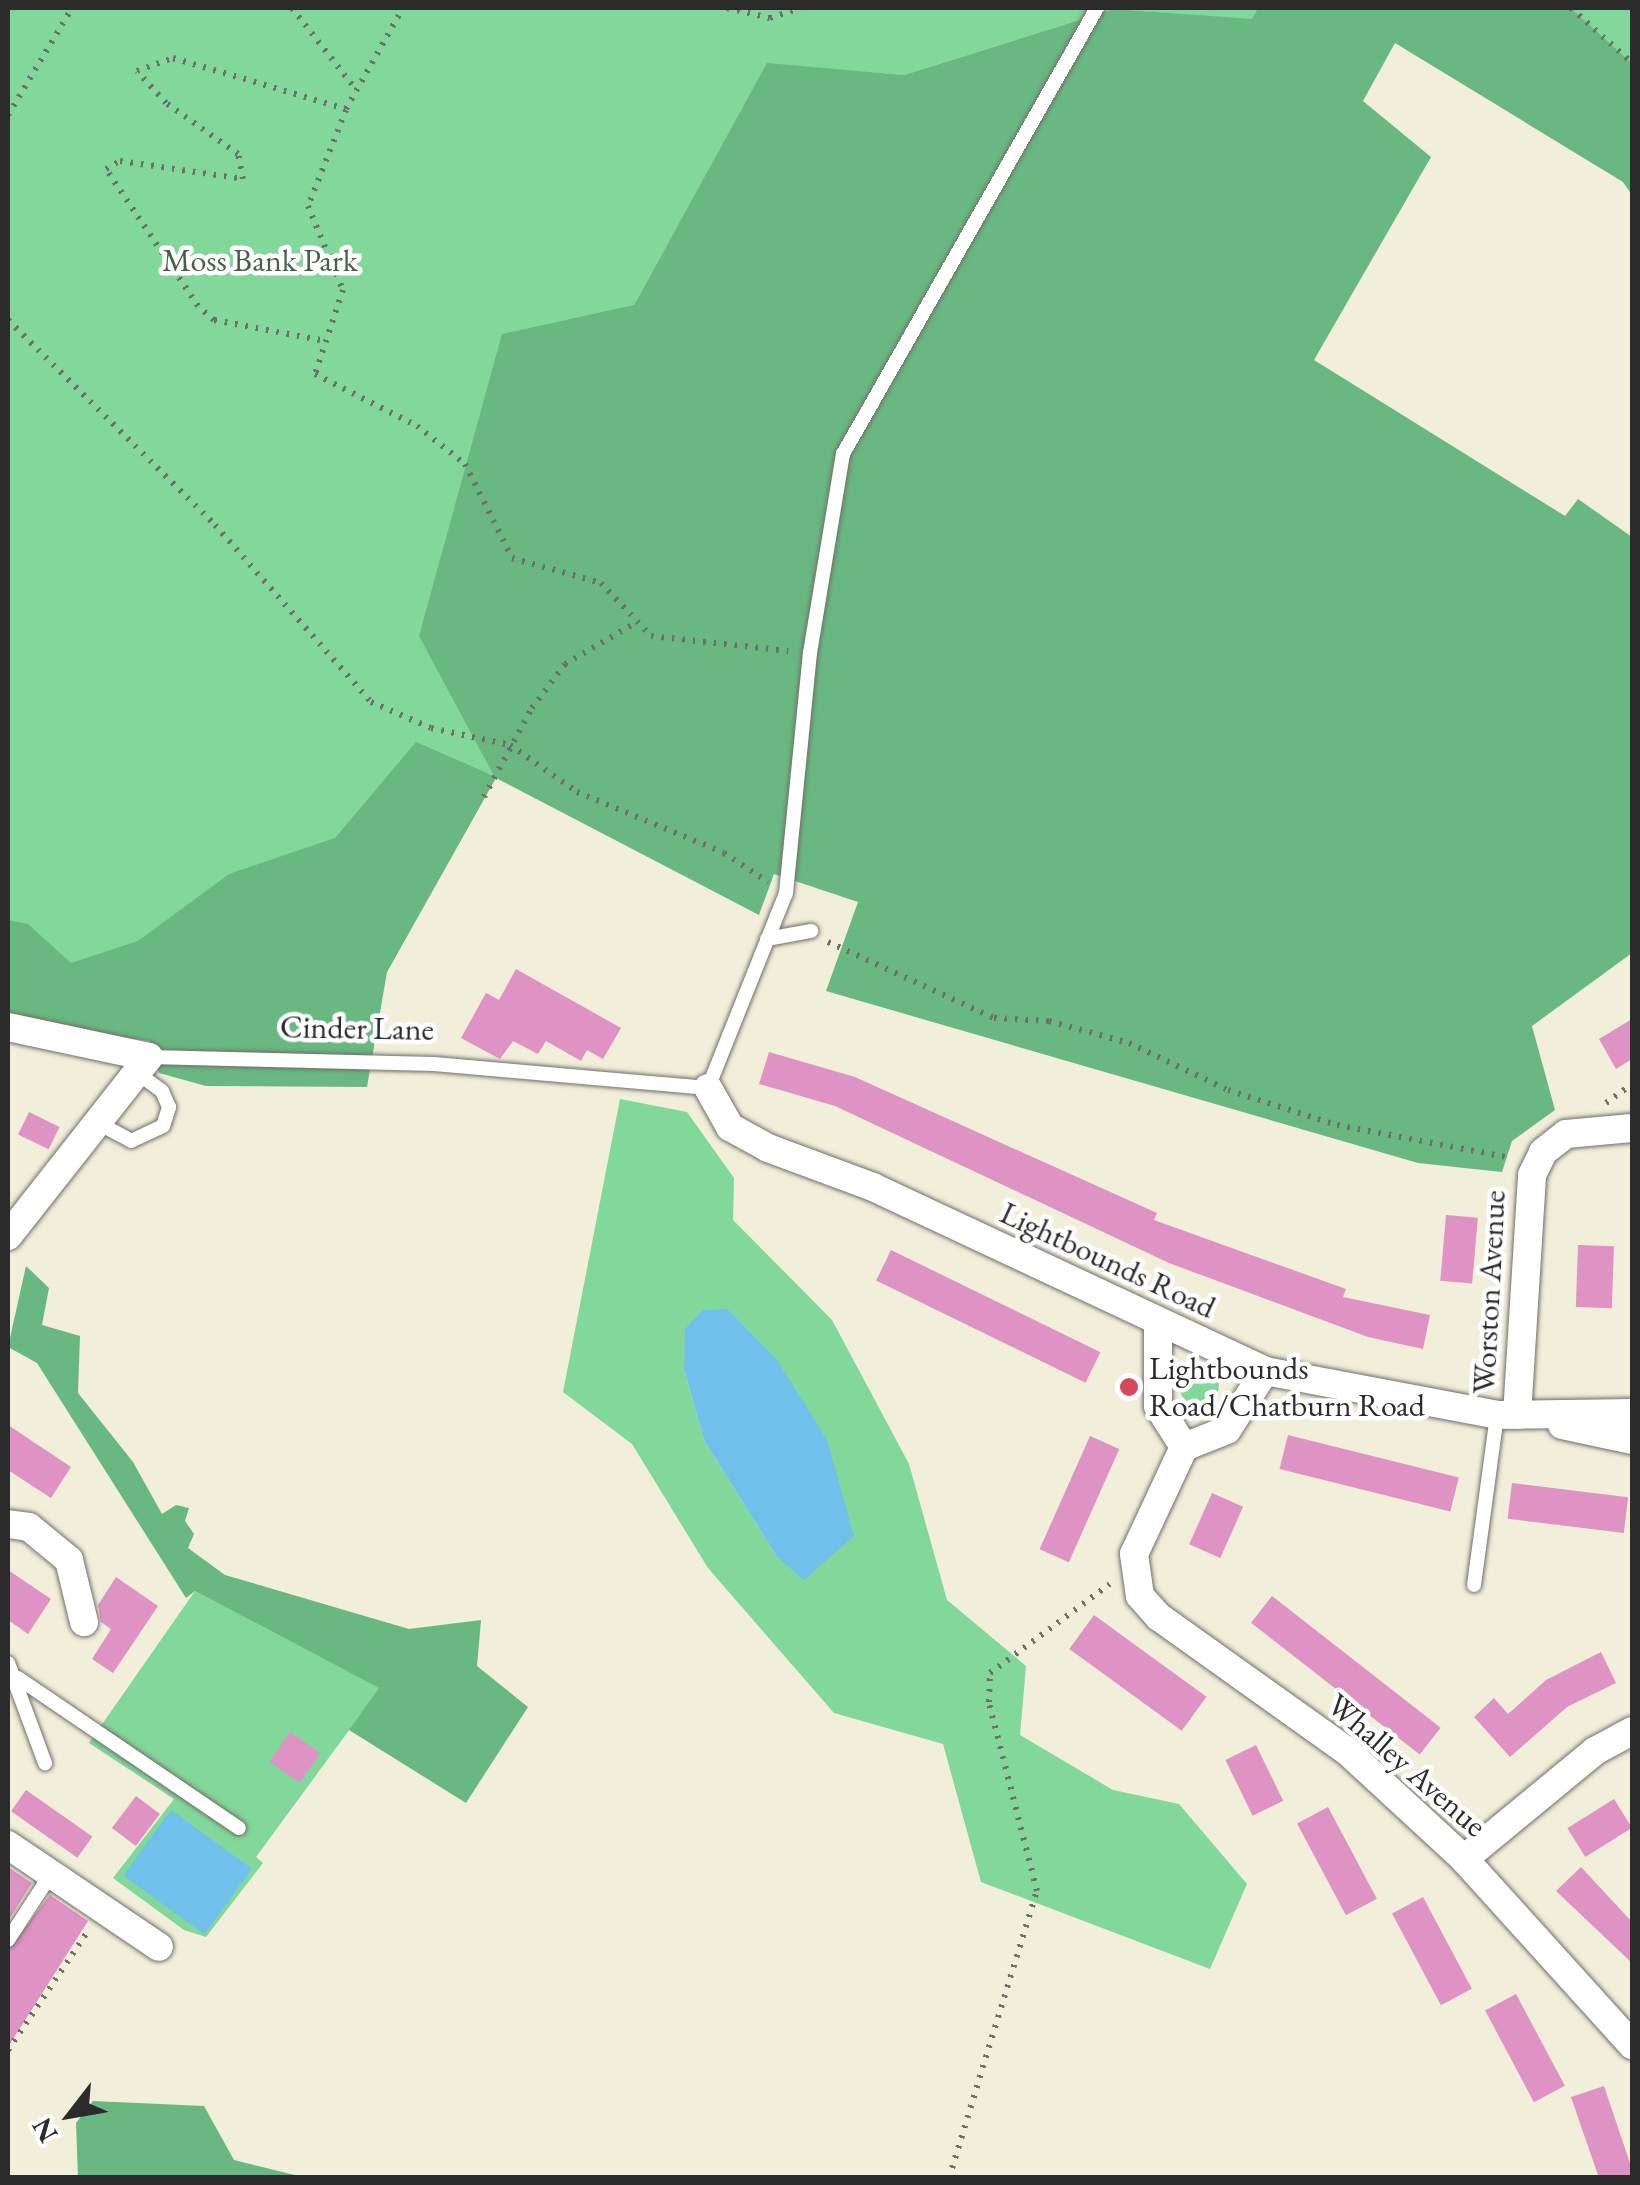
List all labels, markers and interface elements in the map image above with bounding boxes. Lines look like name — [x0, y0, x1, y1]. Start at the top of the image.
park label: Moss Bank Park — [162, 241, 358, 279]
street label: Cinder Lane — [280, 1007, 434, 1049]
street label: Worston Avenue — [1464, 1189, 1514, 1395]
street label: Lightbounds Road — [994, 1193, 1222, 1327]
place label: Lightbounds Road/Chatburn Road — [1149, 1350, 1425, 1425]
marker: Lightbounds Road/Chatburn Road — [1118, 1376, 1140, 1398]
street label: Whalley Avenue — [1319, 1685, 1495, 1845]
north arrow — [20, 2065, 120, 2165]
text: N — [23, 2111, 66, 2149]

